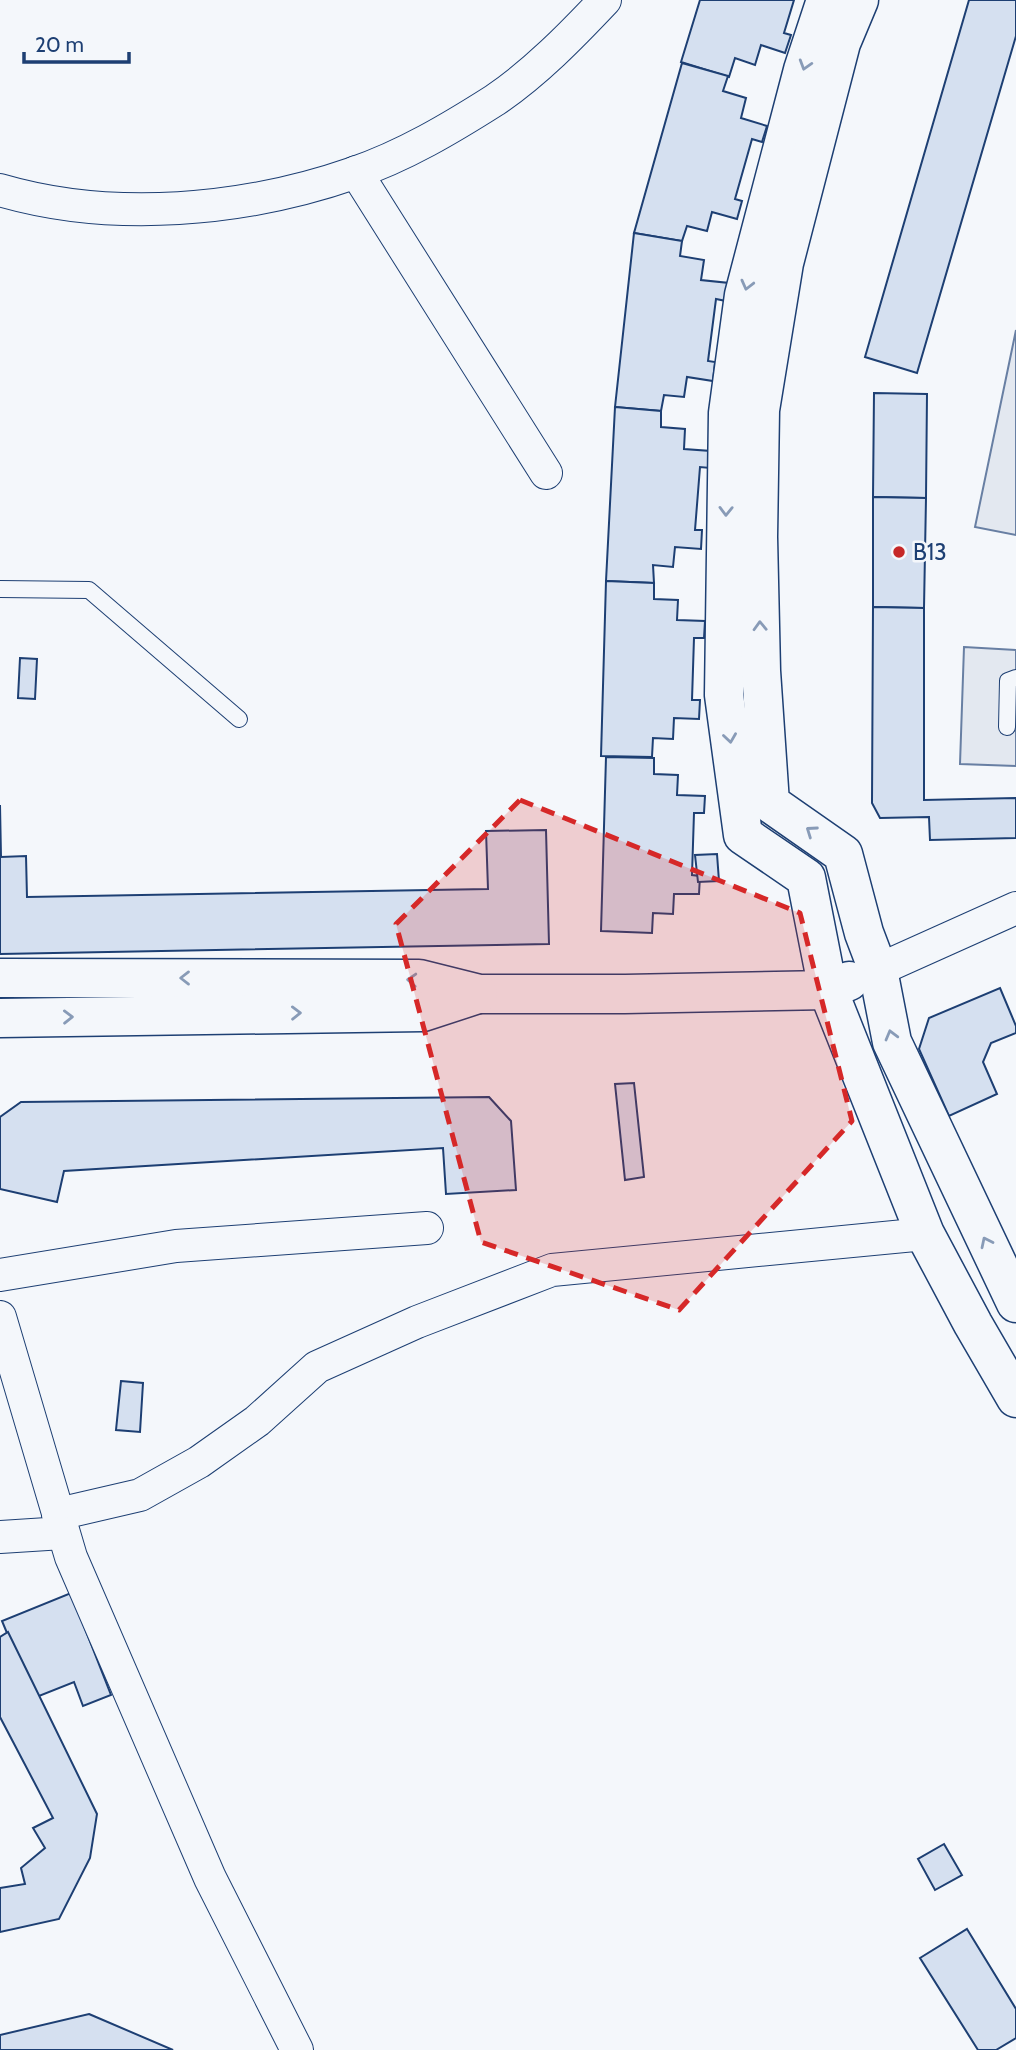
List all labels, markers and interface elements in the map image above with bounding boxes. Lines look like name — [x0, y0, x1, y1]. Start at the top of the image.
scale bar — [24, 21, 130, 65]
text: 20 m — [35, 32, 84, 57]
one-way arrow — [798, 59, 813, 71]
one-way arrow — [741, 279, 755, 291]
one-way arrow — [718, 506, 733, 517]
place label: B13 — [913, 538, 947, 566]
marker: B13 — [891, 544, 907, 560]
one-way arrow — [753, 620, 768, 631]
one-way arrow — [723, 732, 738, 744]
one-way arrow — [806, 827, 819, 839]
one-way arrow — [179, 970, 190, 986]
one-way arrow — [407, 972, 418, 987]
one-way arrow — [290, 1006, 301, 1021]
one-way arrow — [63, 1009, 74, 1025]
one-way arrow — [885, 1030, 900, 1042]
one-way arrow — [981, 1237, 995, 1249]

